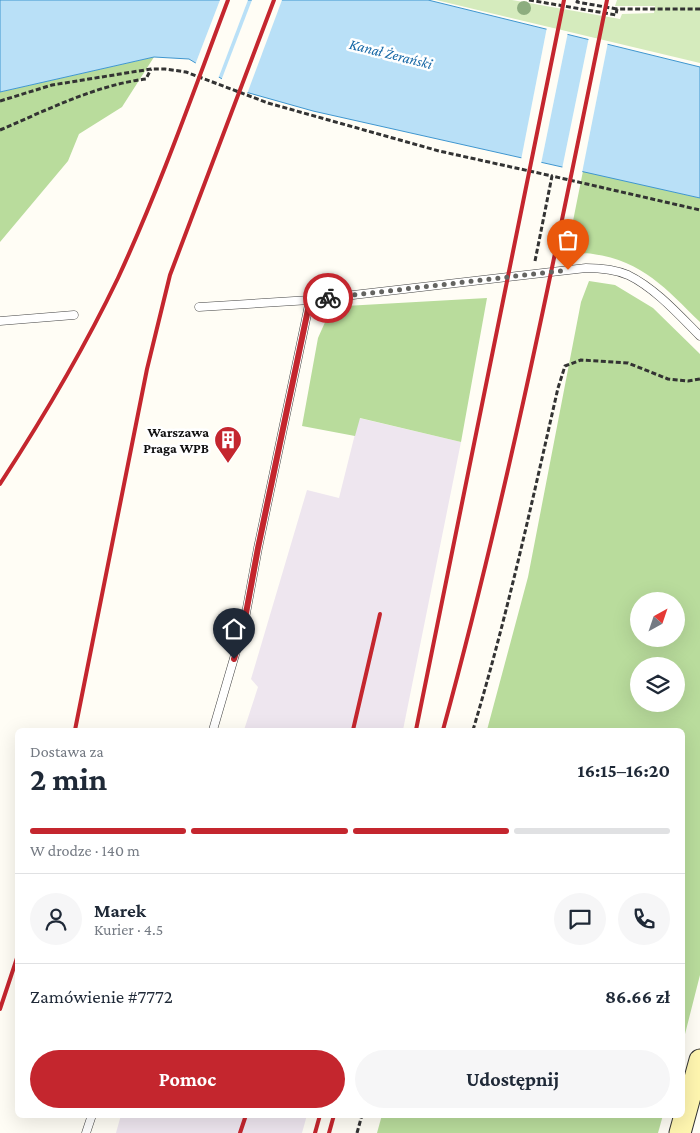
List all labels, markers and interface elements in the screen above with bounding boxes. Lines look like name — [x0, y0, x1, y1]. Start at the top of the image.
water label: Kanał Żerański — [348, 36, 435, 72]
pin — [547, 219, 589, 270]
icon: bag — [554, 226, 582, 254]
courier — [303, 273, 353, 323]
icon: bike — [314, 284, 342, 312]
place label: Warszawa Praga WPB — [143, 424, 209, 456]
building icon: Warszawa Praga WPB — [213, 425, 243, 464]
north arrow — [630, 592, 685, 648]
map controls — [630, 592, 685, 712]
pin — [213, 608, 255, 659]
icon: home — [220, 615, 248, 643]
button: layers — [630, 657, 685, 712]
text: Dostawa za — [30, 743, 104, 760]
text: 16:15–16:20 — [578, 760, 670, 781]
text: 2 min — [30, 761, 107, 797]
text: W drodze · 140 m — [30, 842, 140, 859]
button: person — [30, 893, 82, 945]
button: chat — [554, 893, 606, 945]
button: phone — [618, 893, 670, 945]
text: Marek — [94, 900, 146, 921]
text: Kurier · 4.5 — [94, 921, 163, 938]
text: Zamówienie #7772 — [30, 986, 173, 1007]
text: 86.66 zł — [605, 986, 670, 1007]
button: Pomoc — [30, 1050, 345, 1108]
button: Udostępnij — [355, 1050, 670, 1108]

